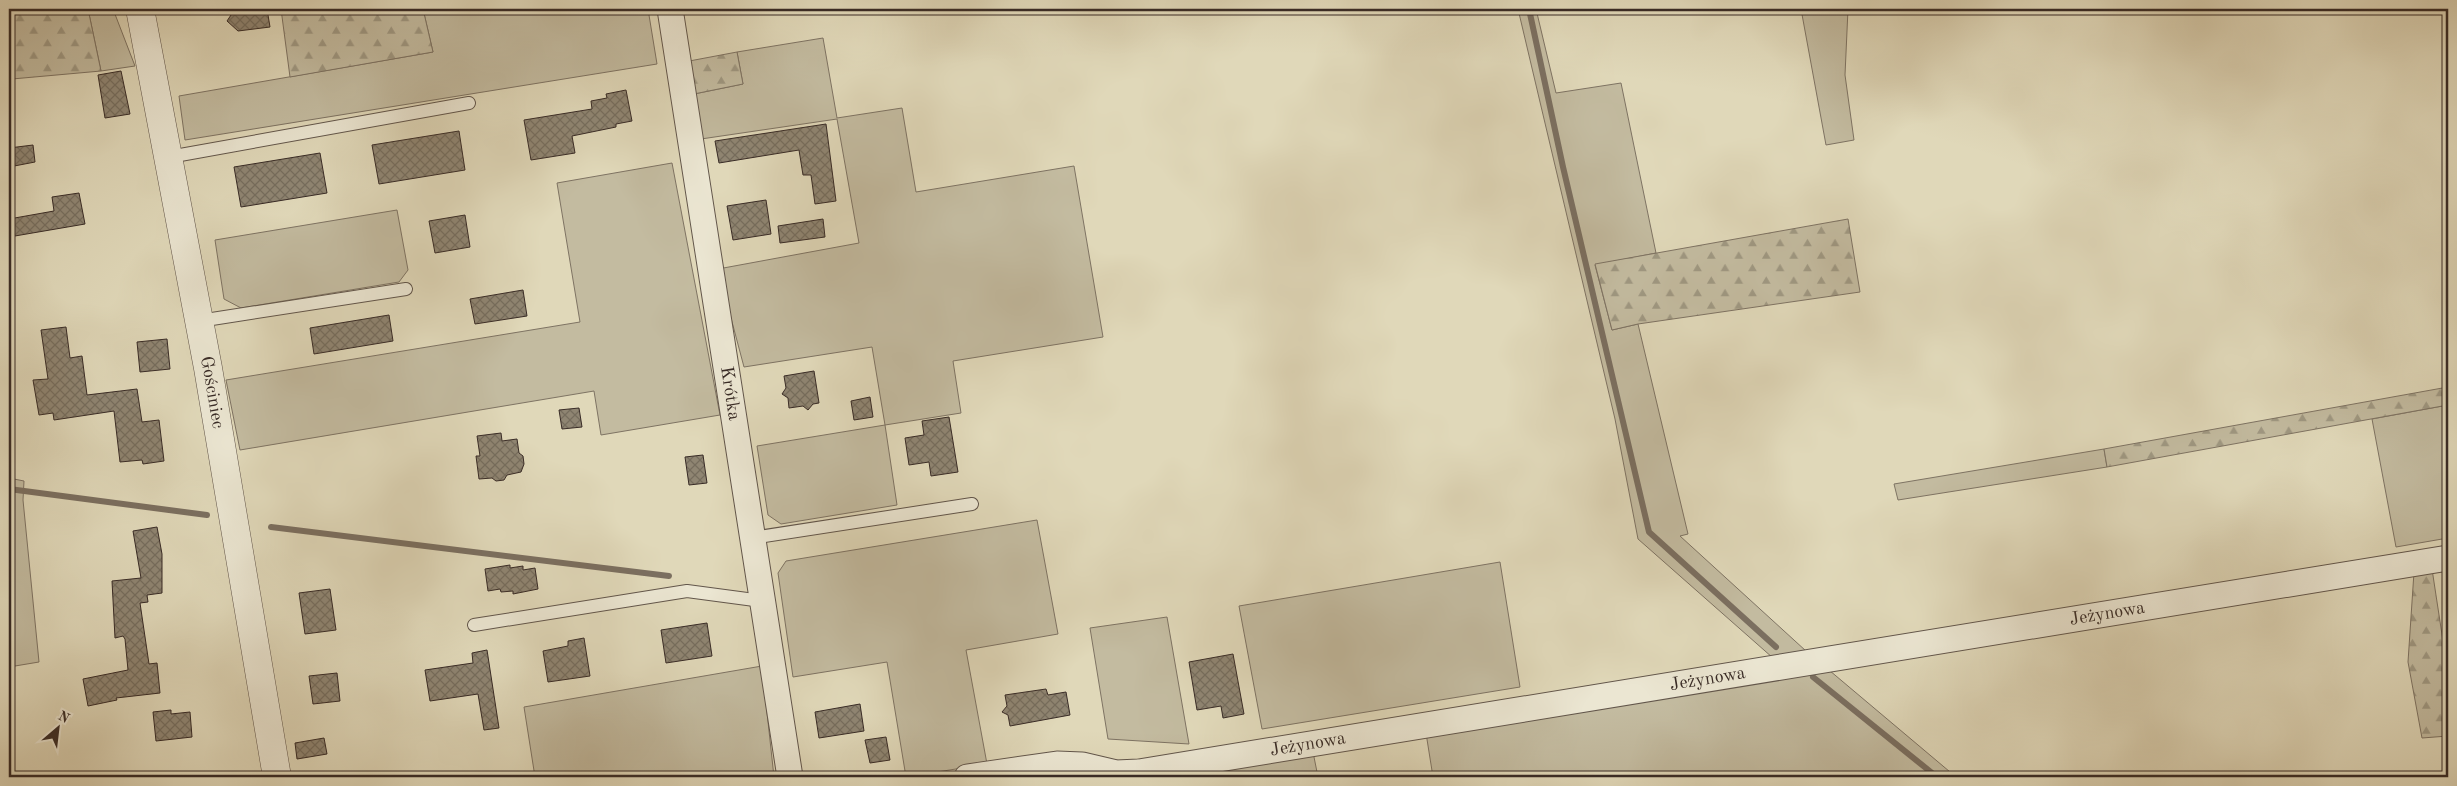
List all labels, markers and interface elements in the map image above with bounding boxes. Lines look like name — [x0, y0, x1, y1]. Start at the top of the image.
street label: Gościniec — [197, 355, 227, 430]
street label: Krótka — [717, 365, 743, 422]
street label: Jeżynowa — [2068, 599, 2146, 629]
street label: Jeżynowa — [1669, 664, 1747, 694]
north arrow — [32, 704, 82, 754]
text: N — [56, 709, 72, 726]
street label: Jeżynowa — [1269, 729, 1347, 759]

